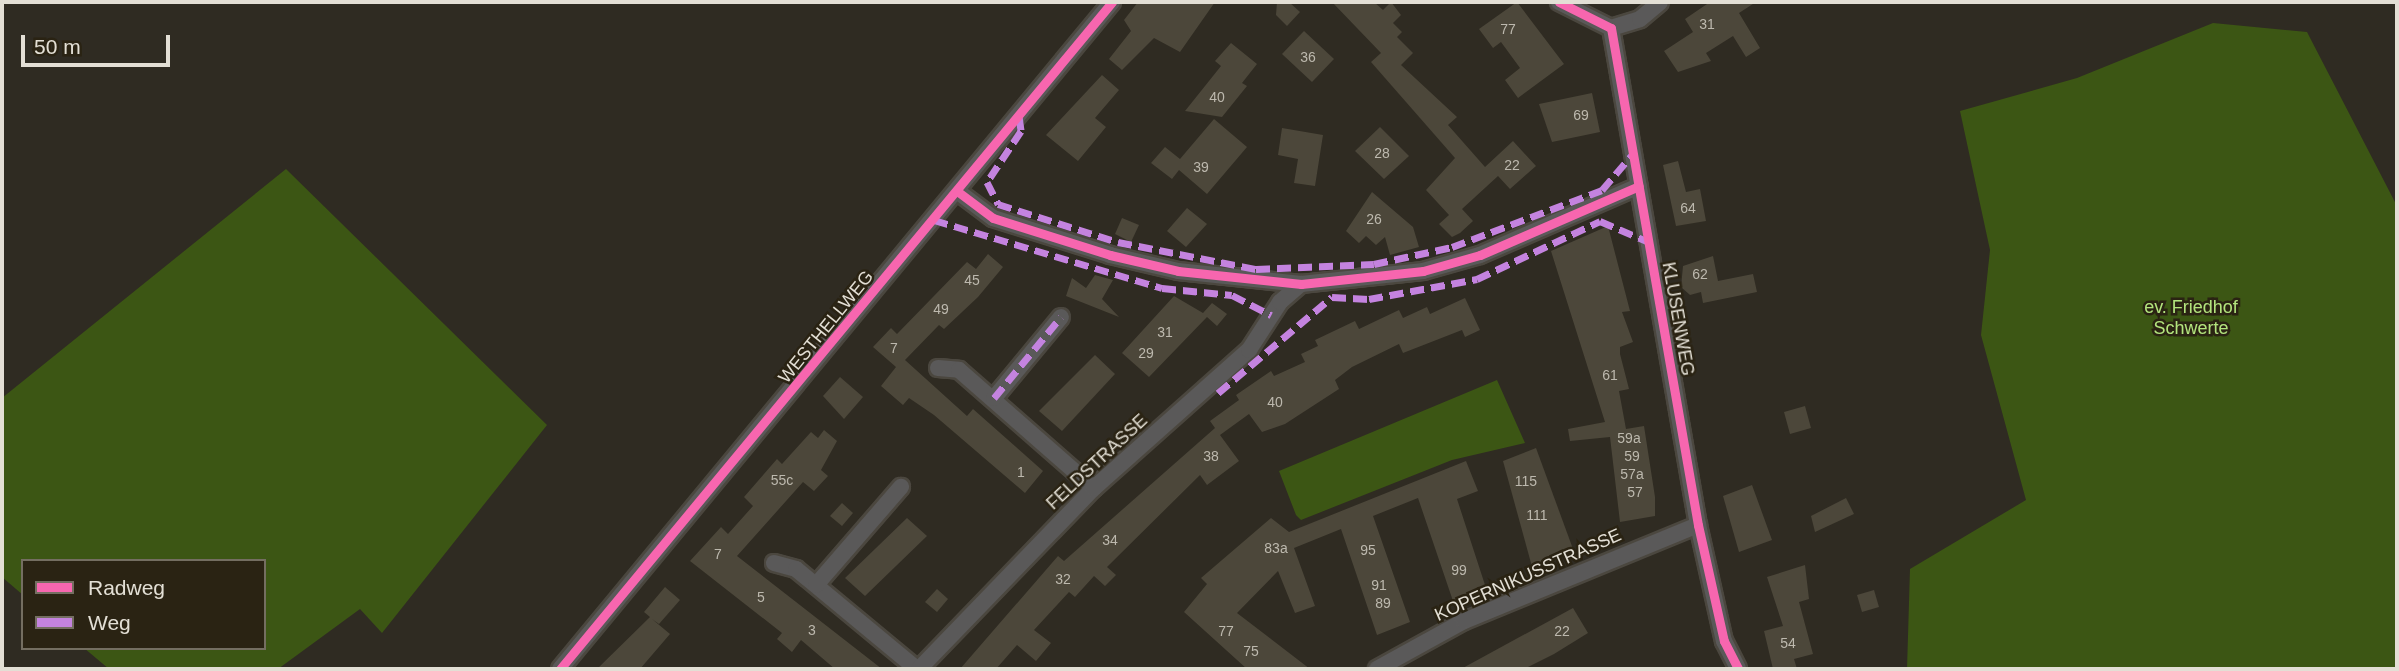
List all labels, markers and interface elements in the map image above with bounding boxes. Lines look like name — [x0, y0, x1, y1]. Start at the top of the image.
house number: 31 — [1699, 16, 1715, 32]
scale bar — [24, 21, 173, 65]
house number: 77 — [1500, 21, 1516, 37]
text: 50 m — [34, 35, 81, 58]
house number: 36 — [1300, 49, 1316, 65]
house number: 40 — [1209, 89, 1225, 105]
house number: 69 — [1573, 107, 1589, 123]
house number: 28 — [1374, 145, 1390, 161]
house number: 22 — [1504, 157, 1520, 173]
house number: 39 — [1193, 159, 1209, 175]
house number: 64 — [1680, 200, 1696, 216]
house number: 26 — [1366, 211, 1382, 227]
street label: KLUSENWEG — [1657, 260, 1699, 378]
street label: WESTHELLWEG — [774, 266, 878, 388]
house number: 62 — [1692, 266, 1708, 282]
house number: 45 — [964, 272, 980, 288]
park label: ev. Friedhof Schwerte — [2144, 297, 2238, 340]
house number: 49 — [933, 301, 949, 317]
house number: 31 — [1157, 324, 1173, 340]
house number: 7 — [890, 340, 898, 356]
house number: 29 — [1138, 345, 1154, 361]
house number: 61 — [1602, 367, 1618, 383]
house number: 40 — [1267, 394, 1283, 410]
street label: FELDSTRASSE — [1042, 410, 1152, 514]
house number: 59a — [1617, 430, 1641, 446]
house number: 38 — [1203, 448, 1219, 464]
house number: 59 — [1624, 448, 1640, 464]
house number: 1 — [1017, 464, 1025, 480]
house number: 57a — [1620, 466, 1644, 482]
house number: 55c — [771, 472, 793, 488]
house number: 115 — [1515, 473, 1537, 489]
house number: 57 — [1627, 484, 1643, 500]
house number: 111 — [1526, 507, 1548, 523]
street label: KOPERNIKUSSTRASSE — [1431, 524, 1625, 626]
house number: 34 — [1102, 532, 1118, 548]
house number: 83a — [1264, 540, 1288, 556]
house number: 95 — [1360, 542, 1376, 558]
house number: 7 — [714, 546, 722, 562]
legend — [21, 559, 266, 650]
house number: 99 — [1451, 562, 1467, 578]
house number: 32 — [1055, 571, 1071, 587]
text: Radweg — [88, 576, 165, 599]
house number: 91 — [1371, 577, 1387, 593]
house number: 5 — [757, 589, 765, 605]
house number: 89 — [1375, 595, 1391, 611]
text: Weg — [88, 611, 131, 634]
house number: 3 — [808, 622, 816, 638]
house number: 77 — [1218, 623, 1234, 639]
house number: 22 — [1554, 623, 1570, 639]
house number: 54 — [1780, 635, 1796, 651]
house number: 75 — [1243, 643, 1259, 659]

